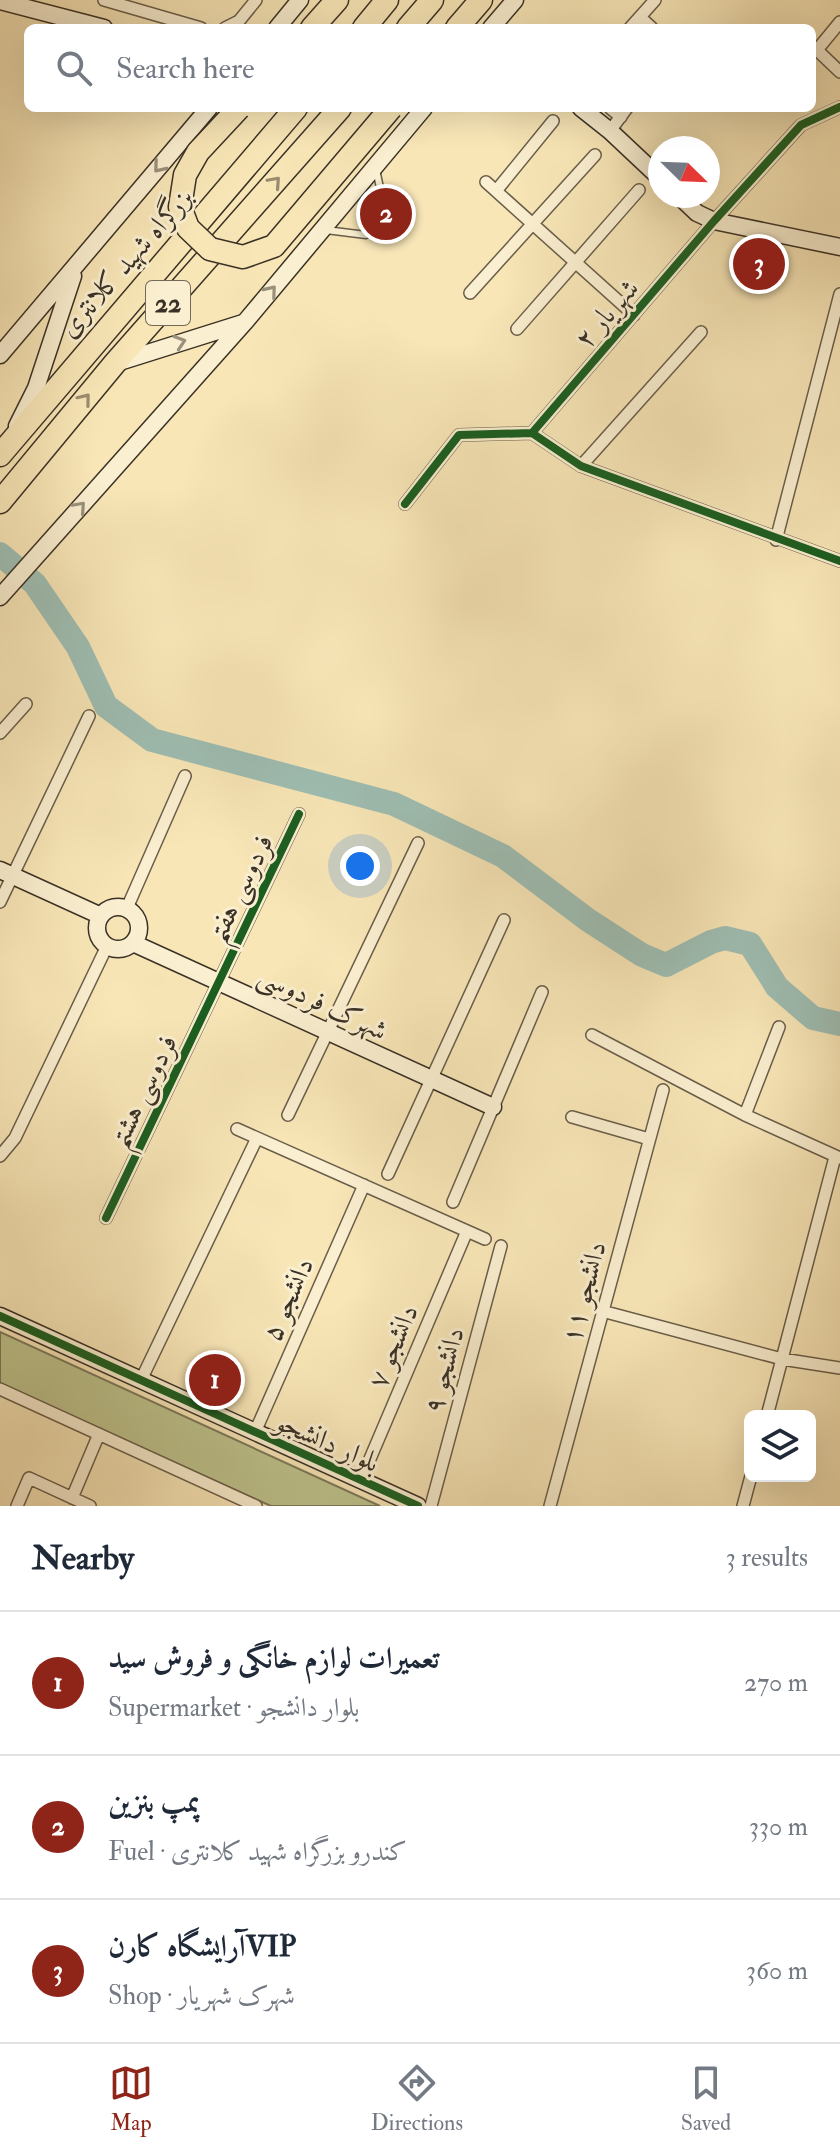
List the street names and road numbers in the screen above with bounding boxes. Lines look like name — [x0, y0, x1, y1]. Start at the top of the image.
street label: بزرگراه شهید کلانتری — [50, 179, 201, 345]
street label: ۲ شهریار — [567, 272, 647, 356]
road number: 22 — [146, 281, 190, 325]
street label: فردوسی هفتم — [199, 829, 290, 953]
street label: شهرک فردوسی — [251, 958, 393, 1050]
street label: فردوسی هشتم — [101, 1029, 194, 1158]
street label: دانشجو ۱۱ — [554, 1238, 615, 1347]
street label: دانشجو ۵ — [255, 1252, 322, 1347]
street label: دانشجو ۷ — [360, 1299, 427, 1394]
street label: دانشجو ۹ — [416, 1324, 473, 1417]
street label: بلوار دانشجو — [267, 1403, 385, 1481]

